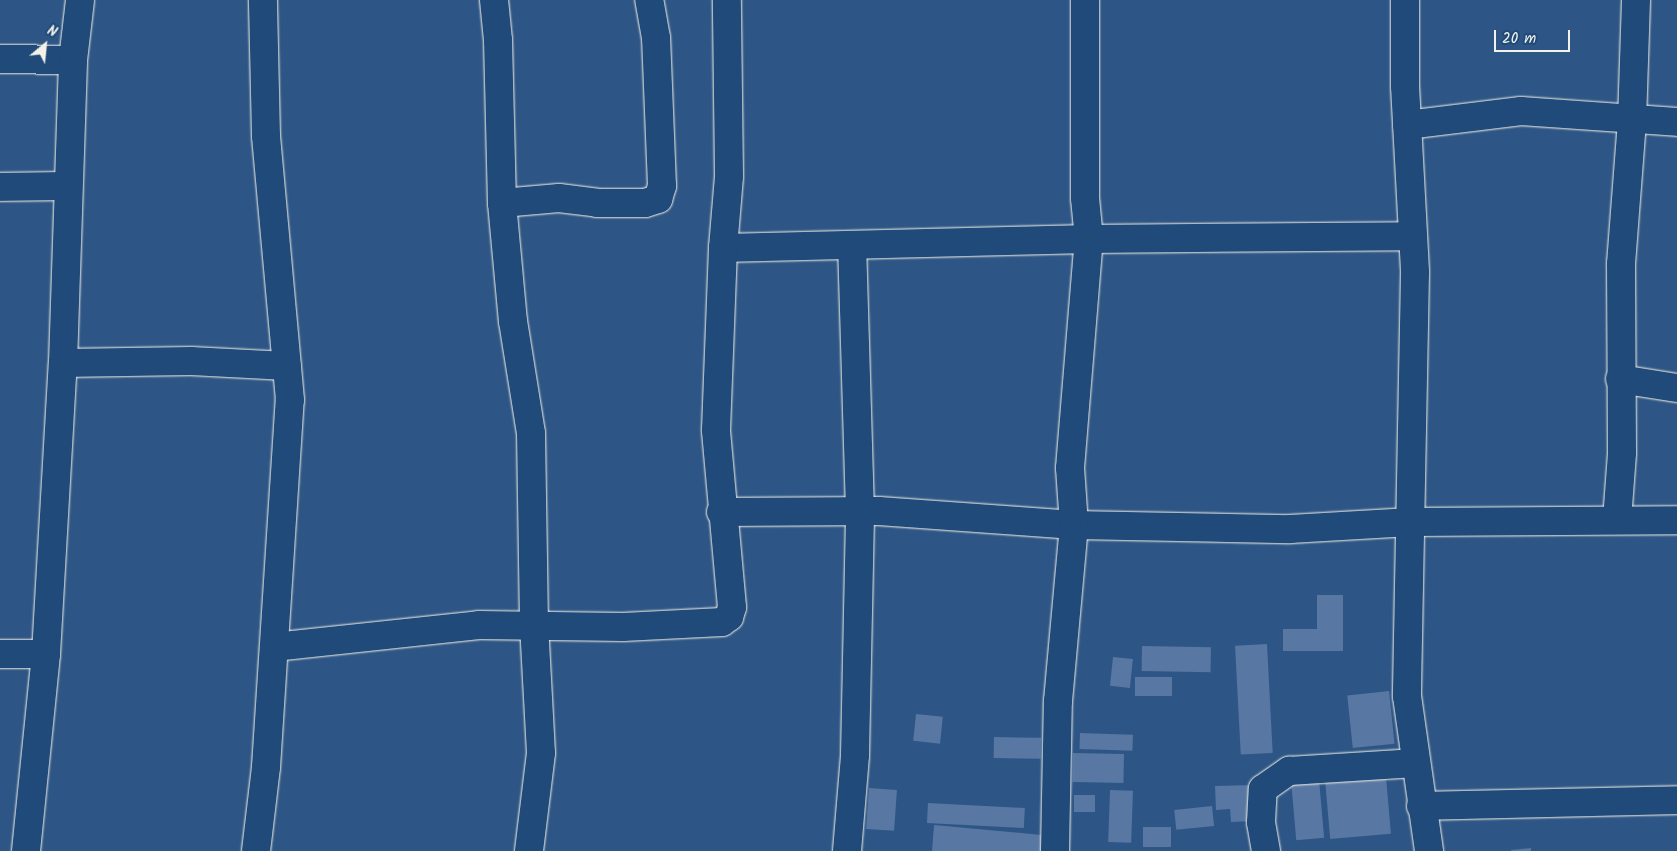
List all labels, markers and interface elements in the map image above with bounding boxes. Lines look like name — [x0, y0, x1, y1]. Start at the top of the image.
north arrow — [20, 20, 70, 70]
text: N — [43, 20, 61, 44]
scale bar — [1497, 20, 1573, 52]
text: 20 m — [1502, 27, 1536, 51]

